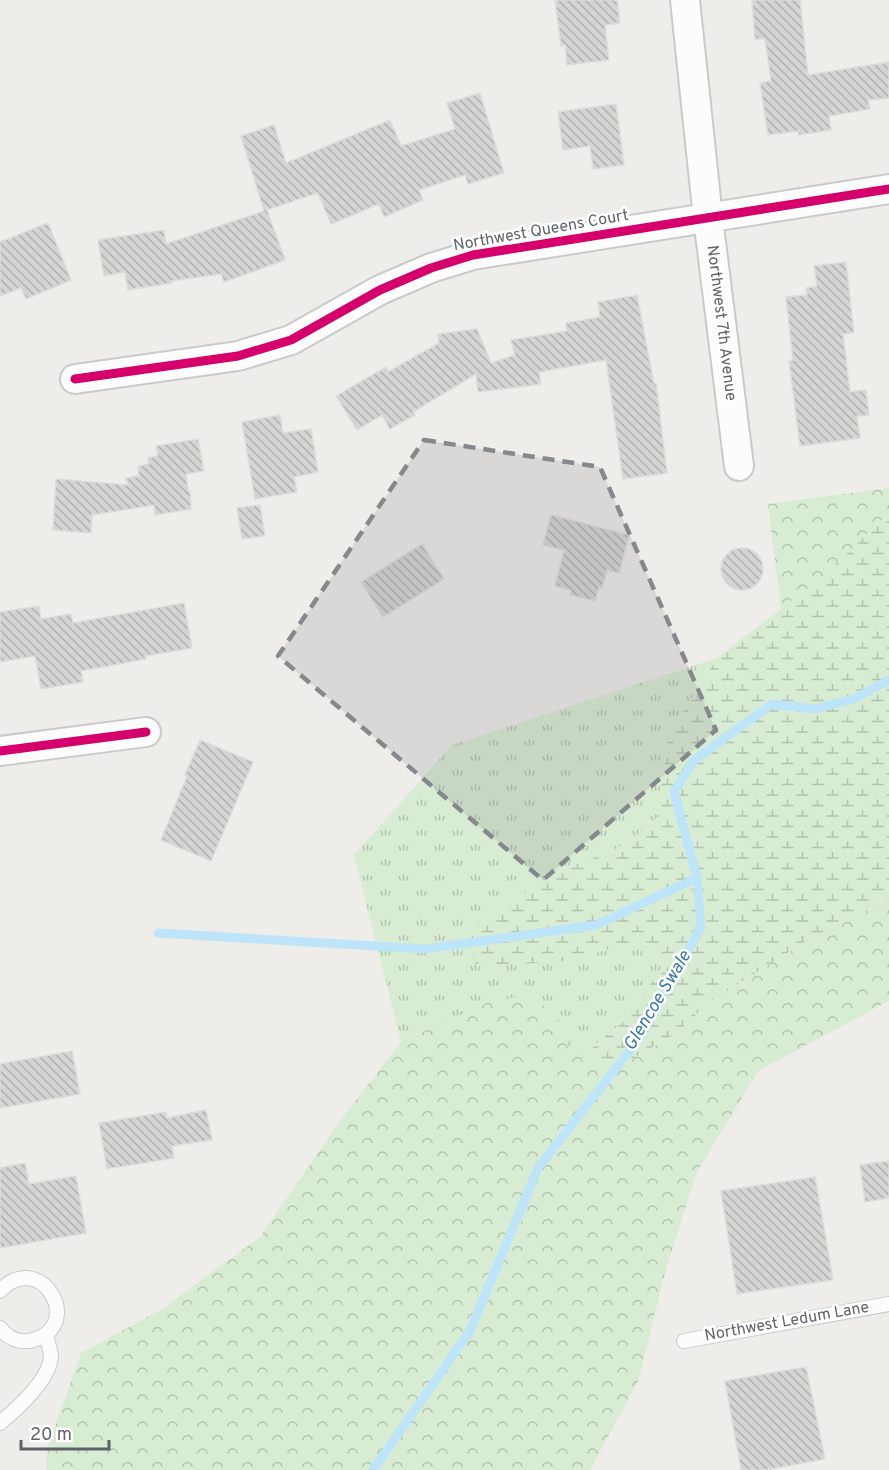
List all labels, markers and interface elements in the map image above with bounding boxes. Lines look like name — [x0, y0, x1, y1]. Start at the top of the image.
street label: Northwest Queens Court — [452, 206, 630, 256]
street label: Northwest 7th Avenue — [702, 244, 740, 402]
water label: Glencoe Swale — [619, 946, 697, 1055]
street label: Northwest Ledum Lane — [703, 1298, 871, 1346]
scale bar — [21, 1413, 110, 1451]
text: 20 m — [30, 1424, 72, 1447]

